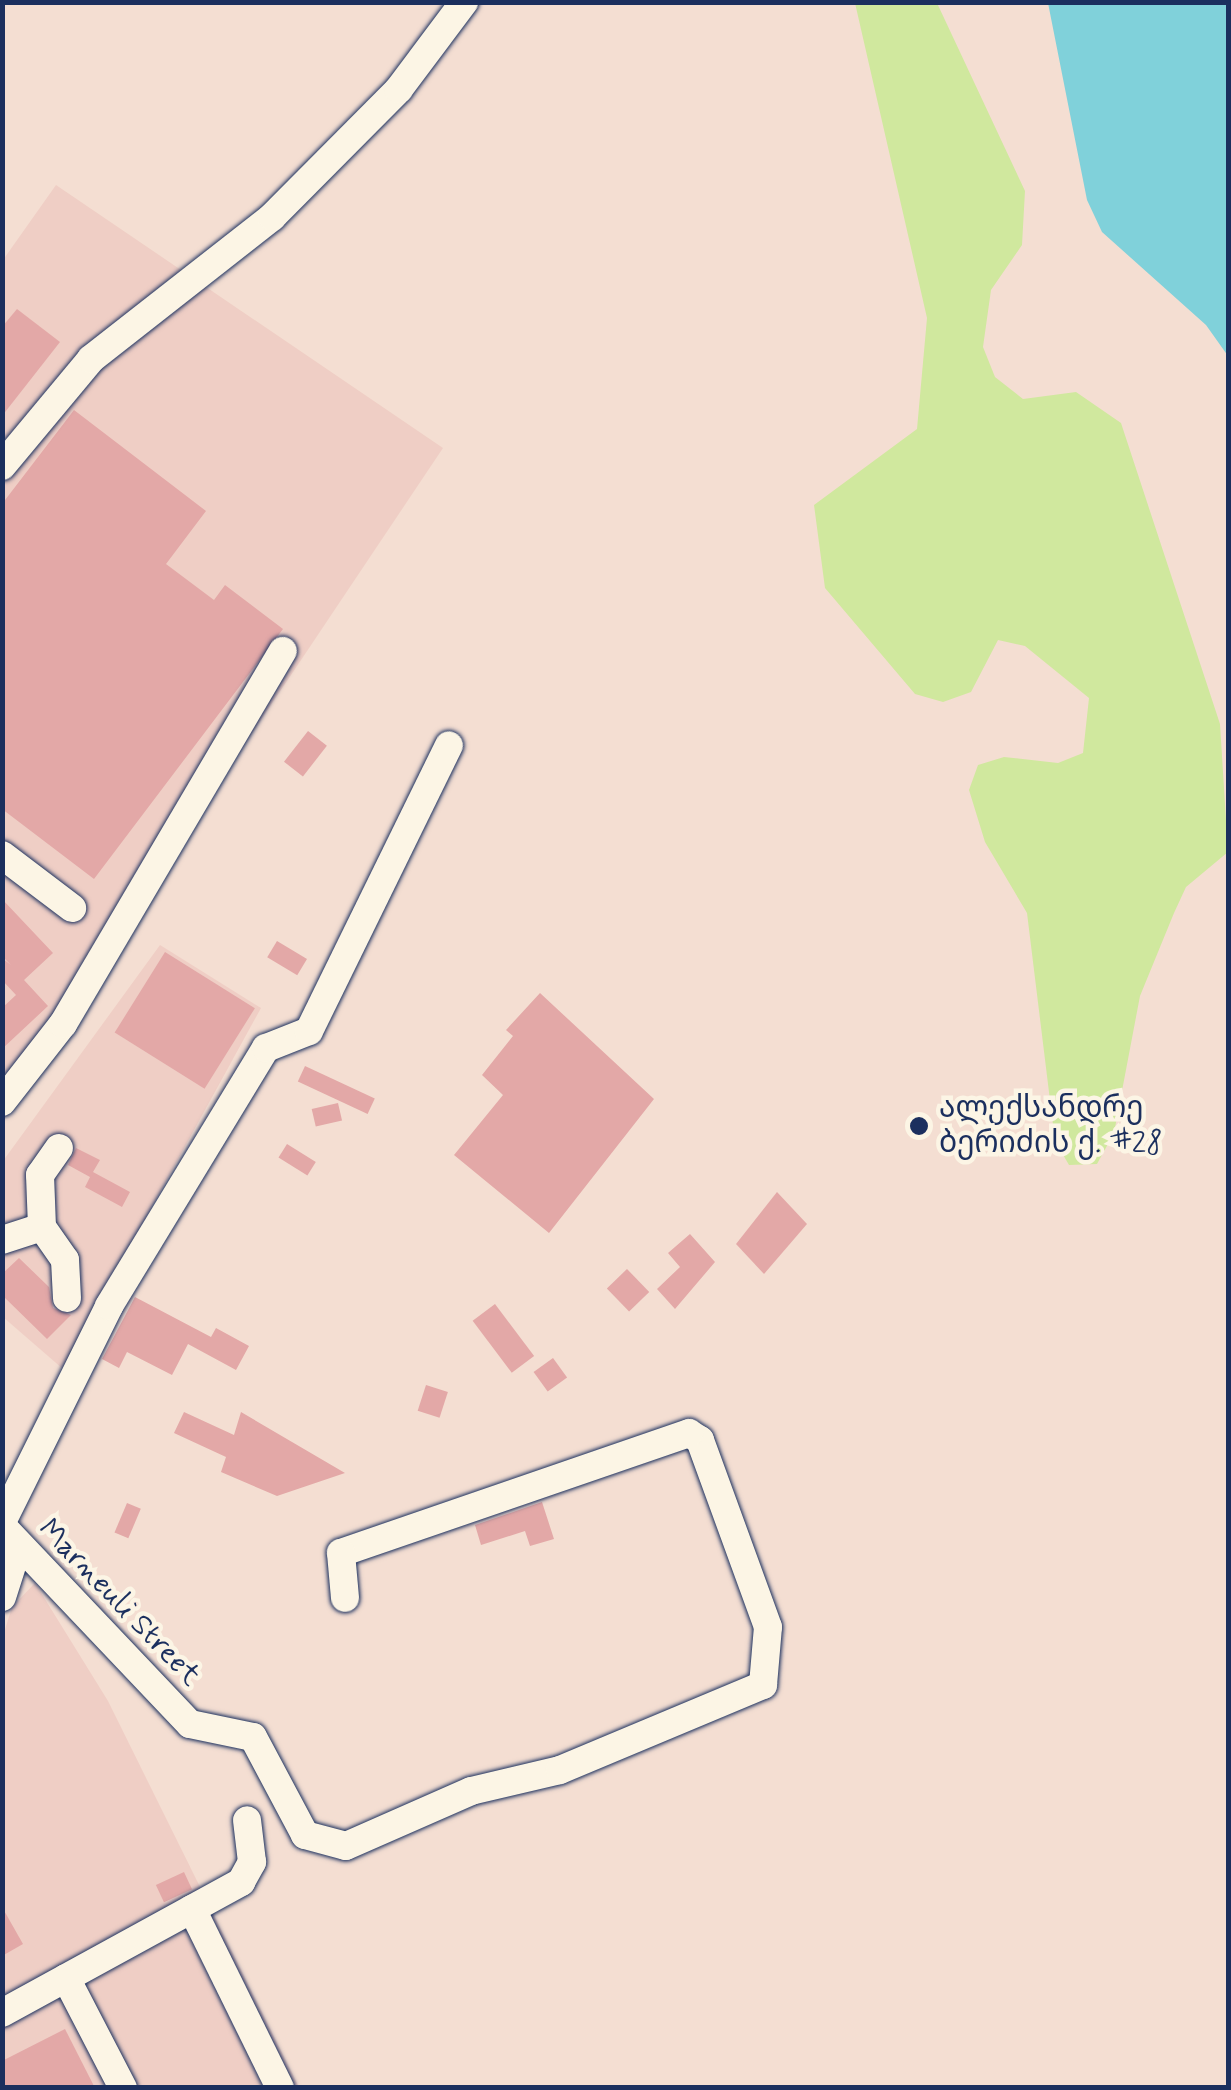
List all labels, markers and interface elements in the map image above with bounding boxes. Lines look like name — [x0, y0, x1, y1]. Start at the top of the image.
place label: ალექსანდრე ბერიძის ქ. #28 — [939, 1091, 1163, 1162]
marker: ალექსანდრე ბერიძის ქ. #28 — [908, 1115, 930, 1137]
street label: Marneuli Street — [30, 1512, 208, 1694]

